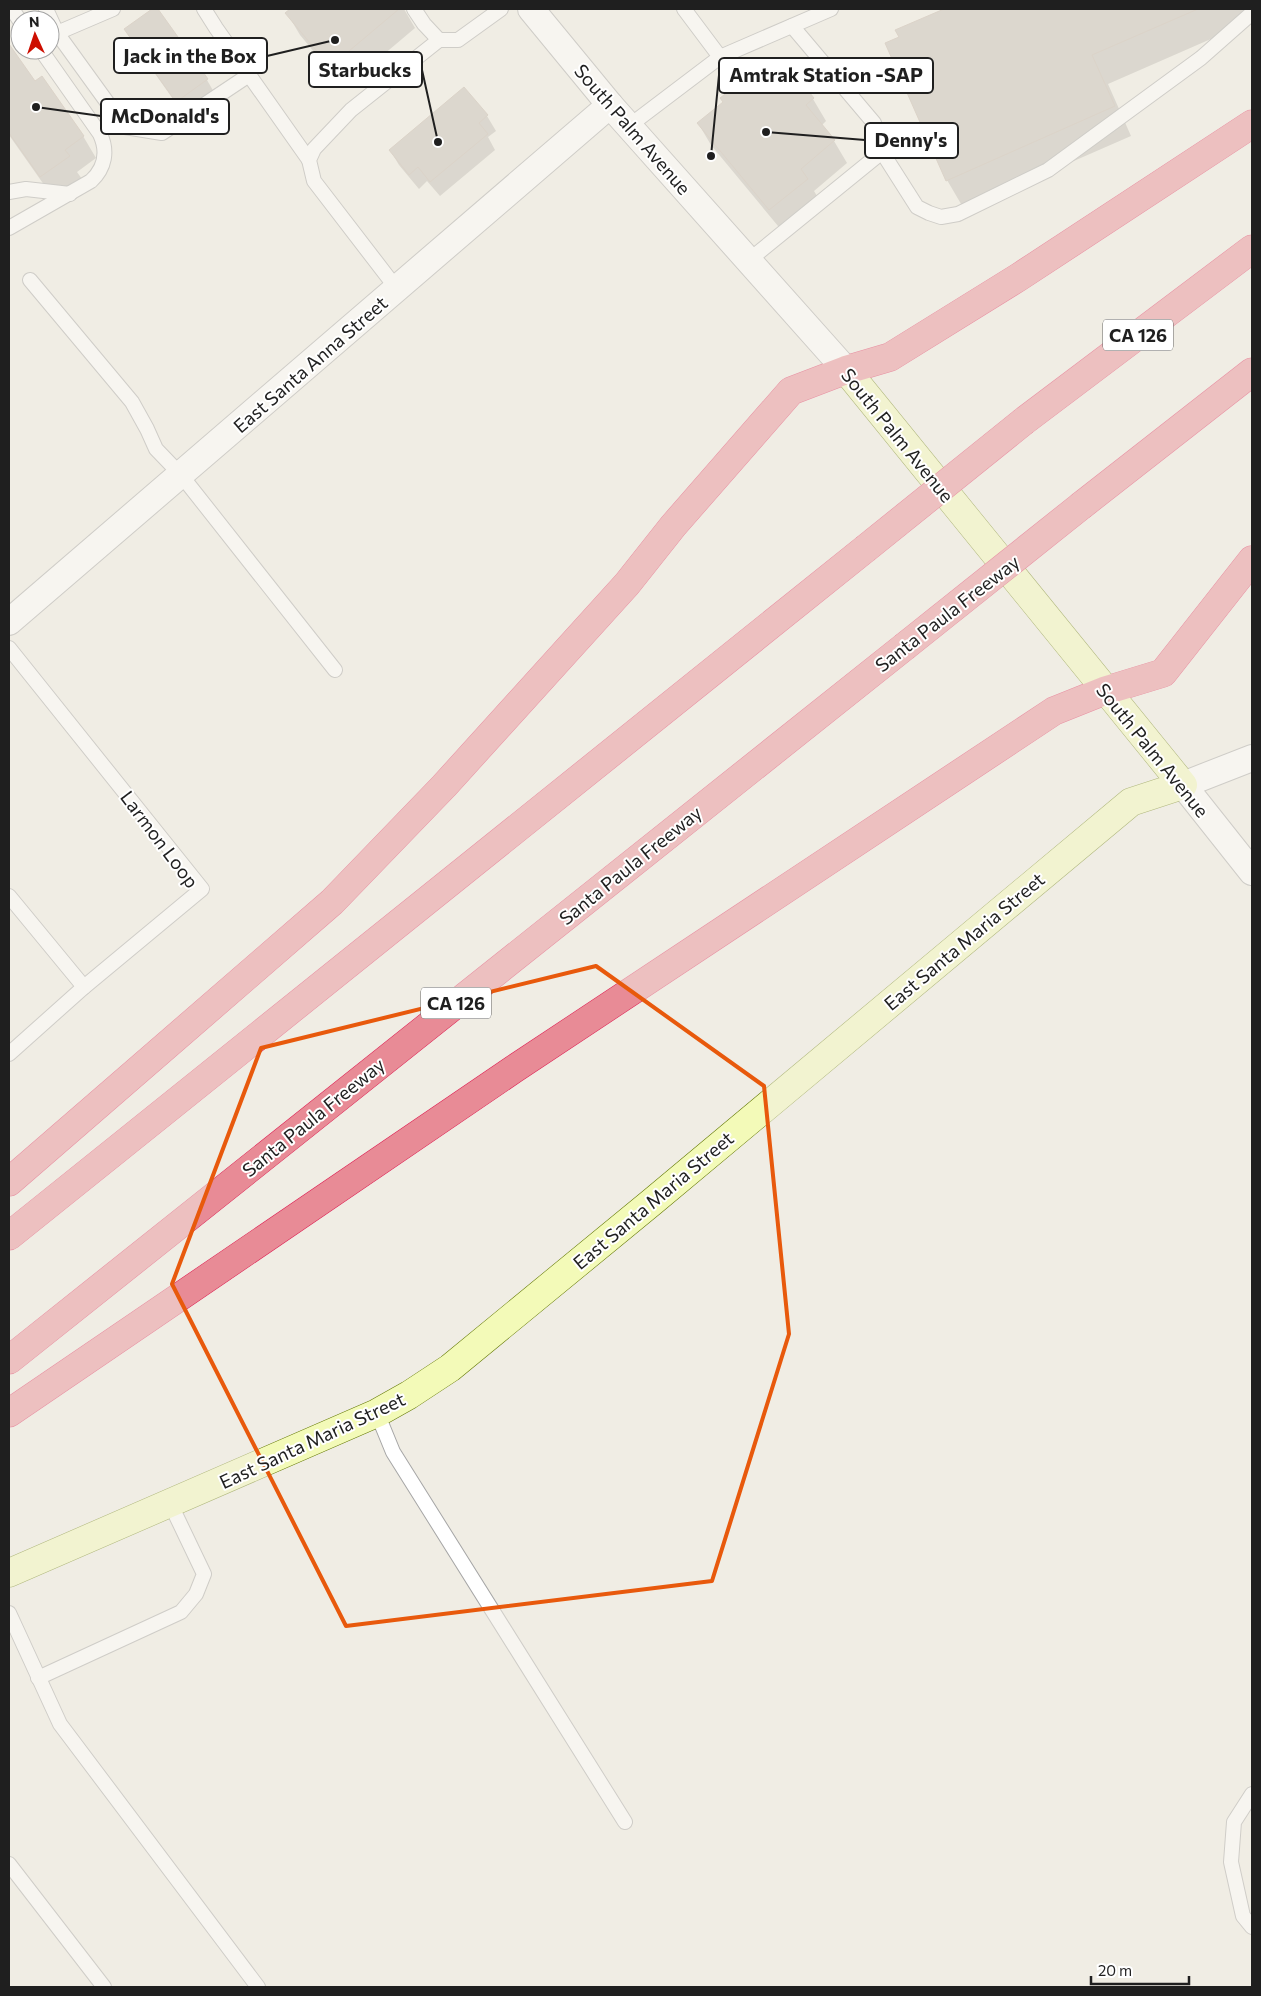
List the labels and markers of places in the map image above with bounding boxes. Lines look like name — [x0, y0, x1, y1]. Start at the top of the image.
callout: Jack in the Box — [114, 38, 267, 73]
callout: Starbucks — [309, 52, 422, 87]
callout: Amtrak Station -SAP — [719, 58, 933, 93]
callout: McDonald's — [101, 99, 229, 134]
callout: Denny's — [865, 123, 958, 158]

